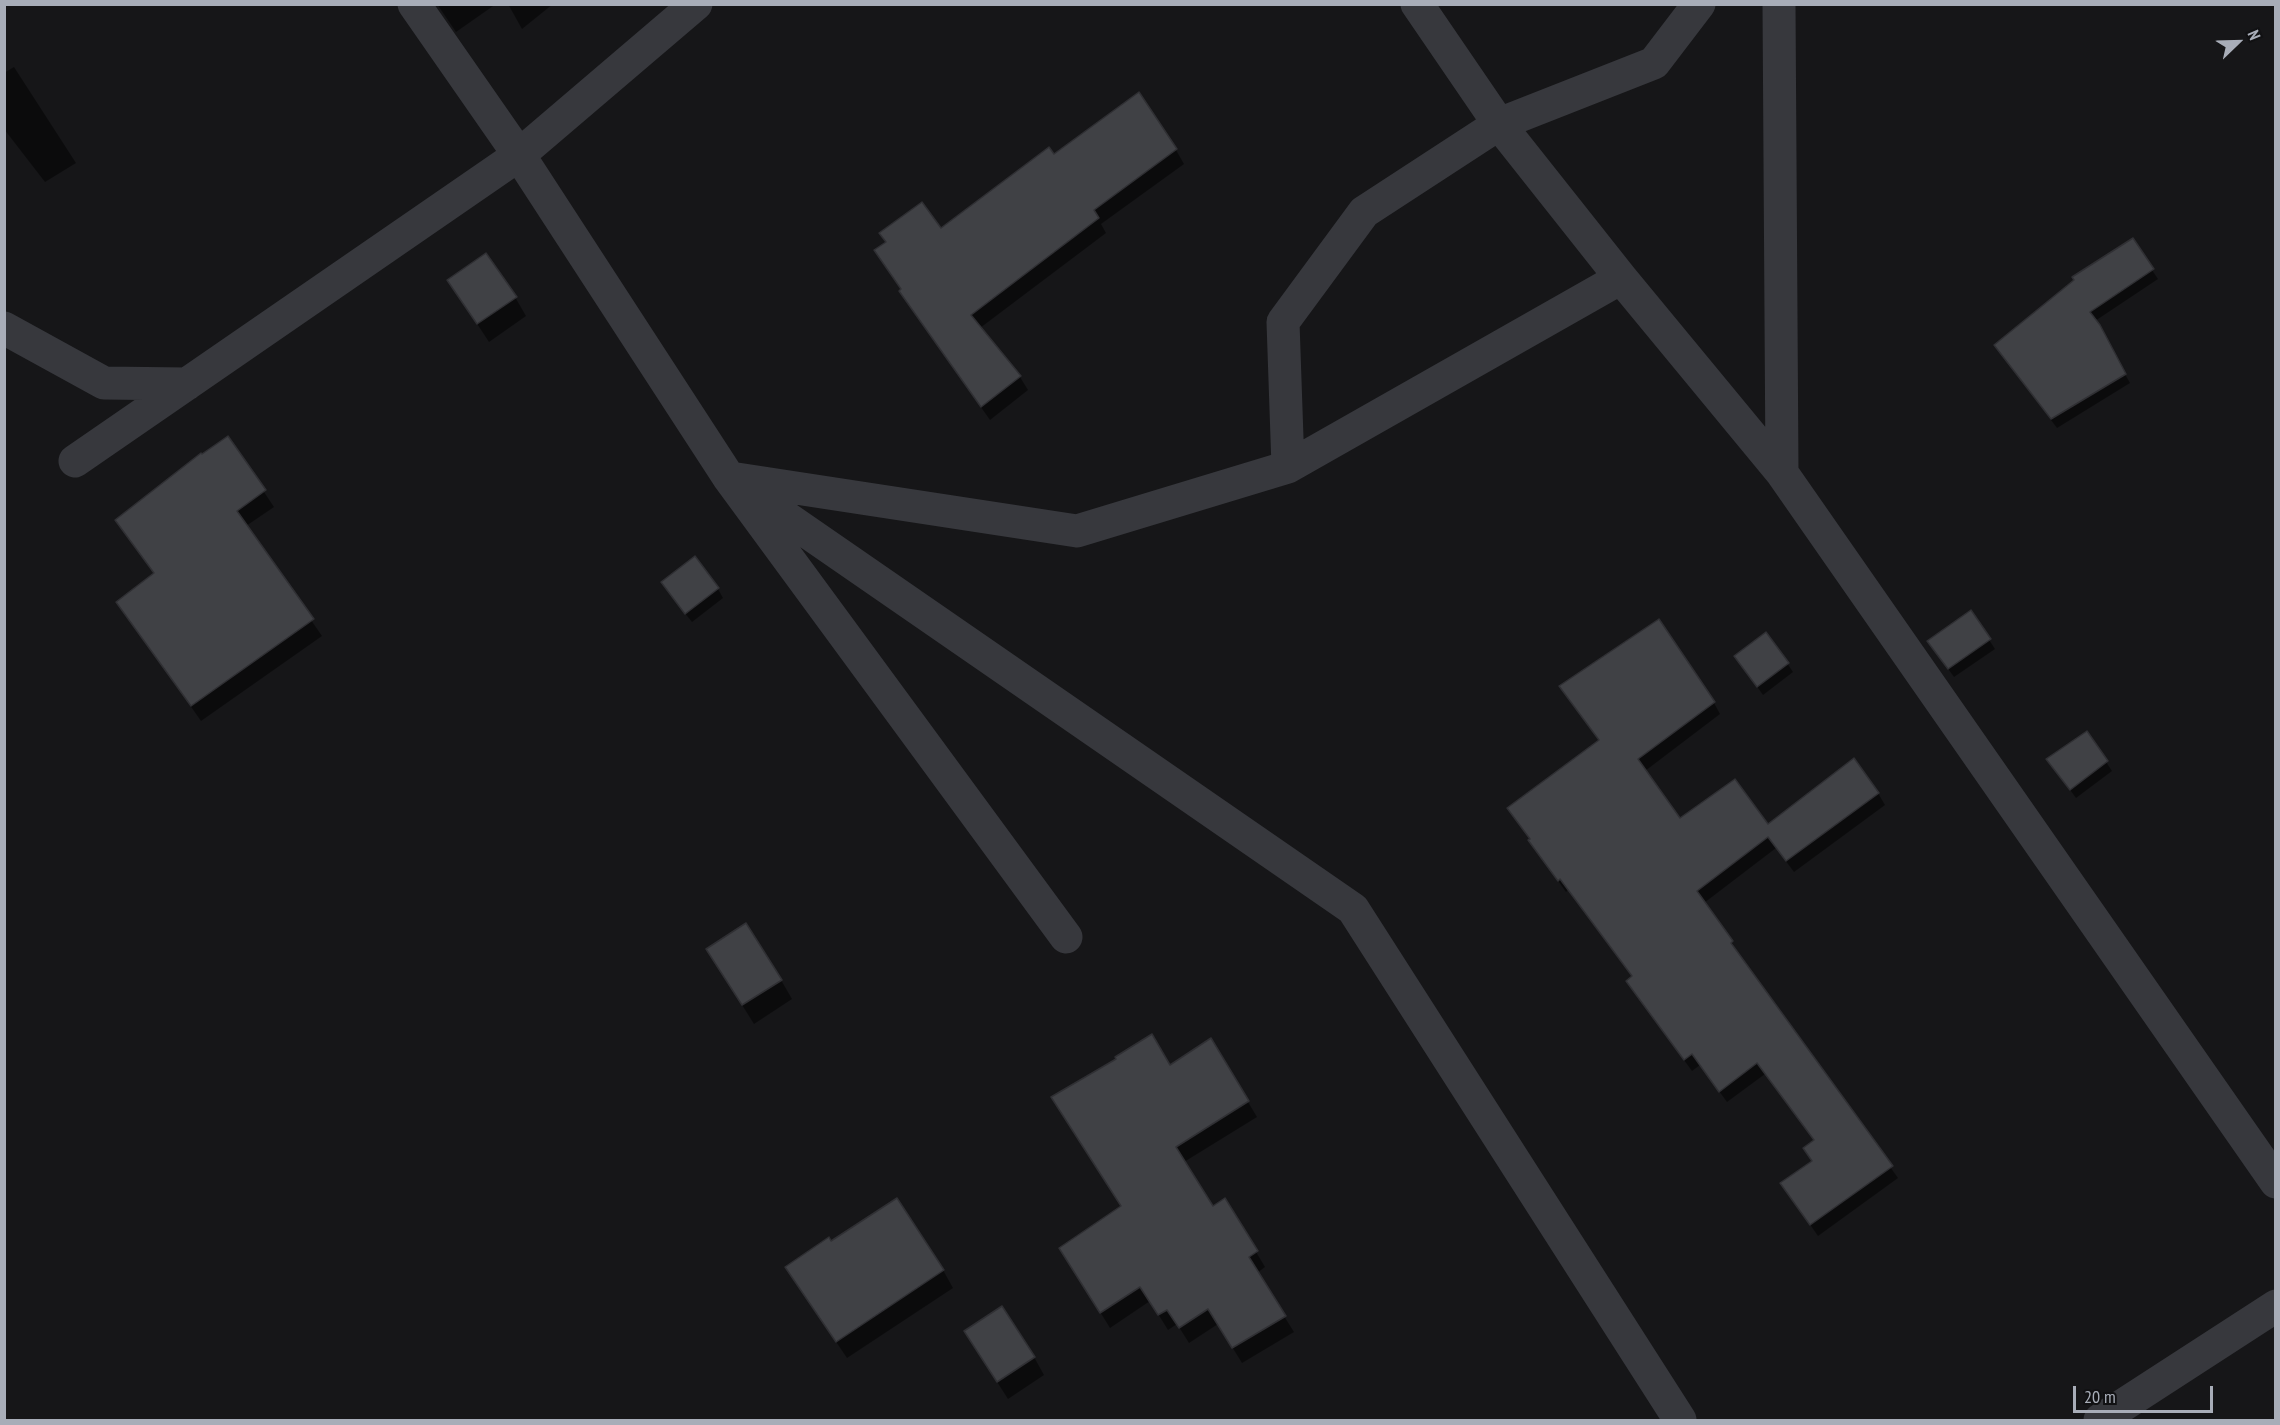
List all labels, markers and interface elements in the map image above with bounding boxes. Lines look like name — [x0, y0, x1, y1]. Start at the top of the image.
north arrow — [2208, 12, 2268, 72]
text: N — [2244, 27, 2265, 43]
scale bar — [2076, 1374, 2216, 1412]
text: 20 m — [2084, 1385, 2116, 1408]

